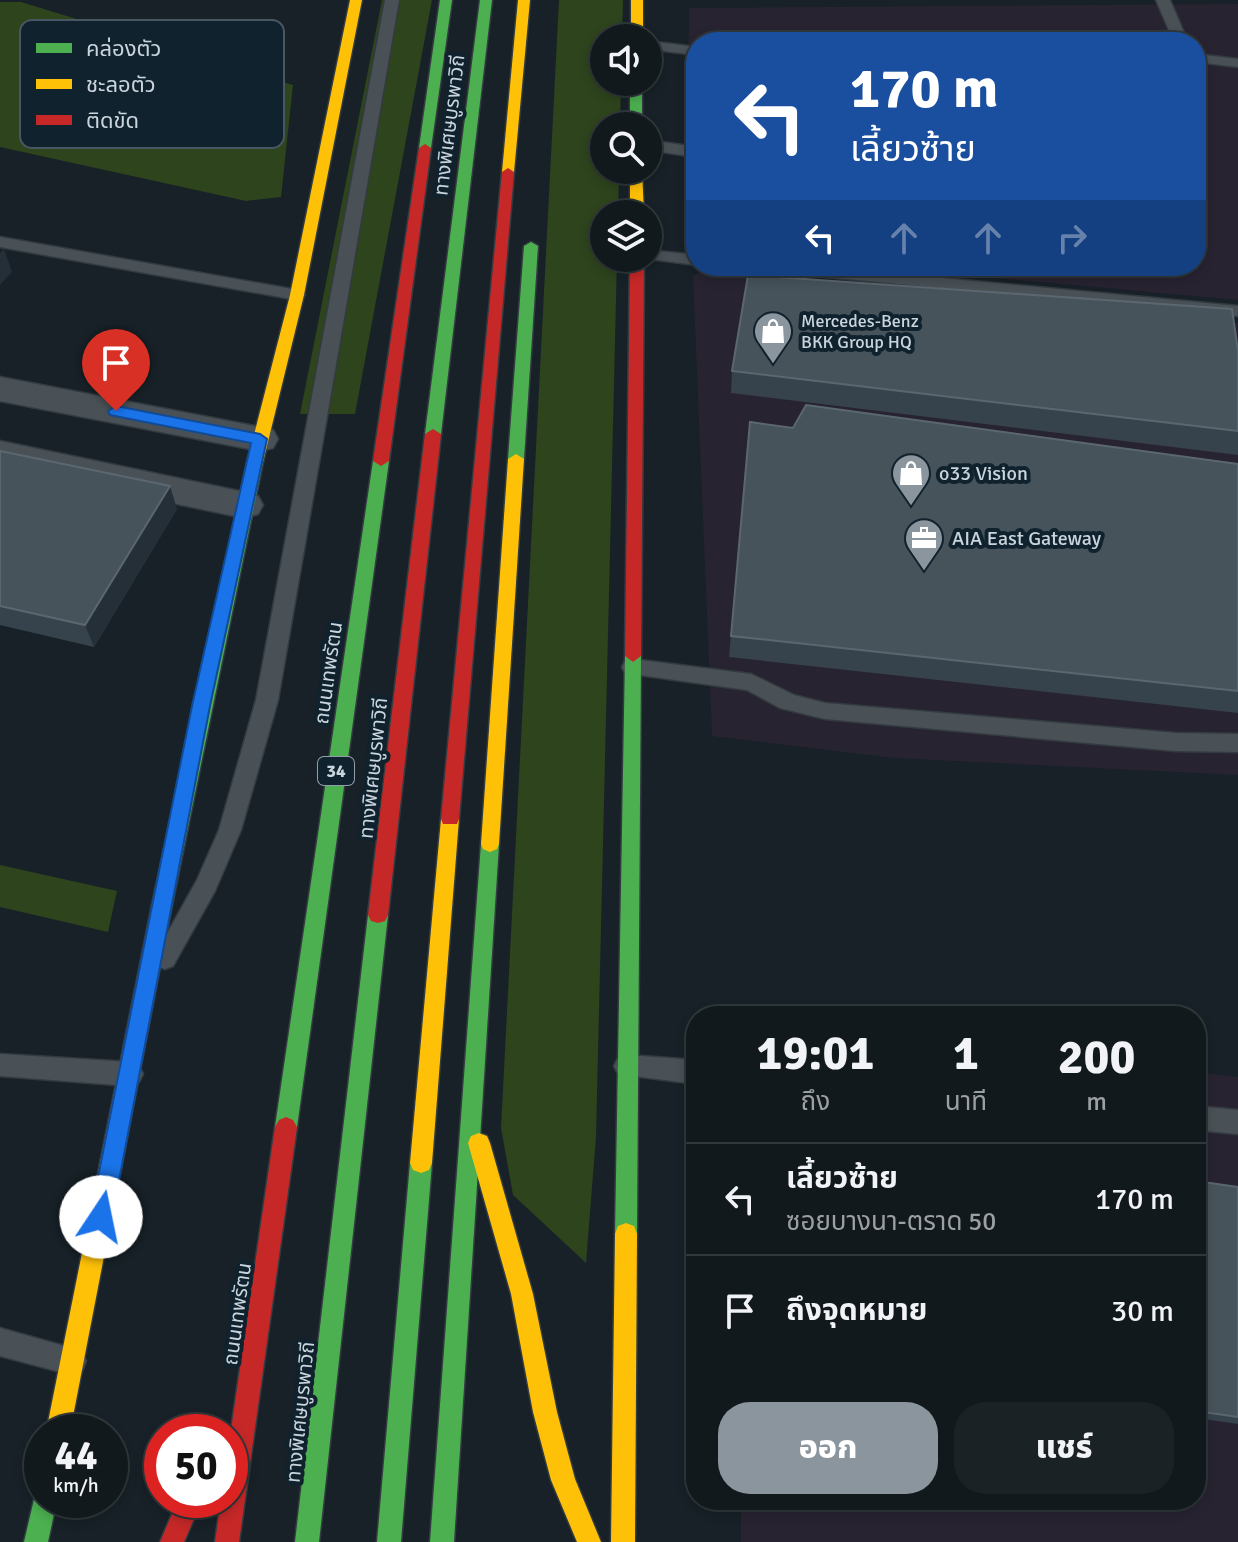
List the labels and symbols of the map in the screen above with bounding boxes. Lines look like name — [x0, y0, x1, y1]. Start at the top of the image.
legend — [20, 20, 284, 148]
text: คล่องตัว — [86, 35, 161, 62]
street label: ทางพิเศษบูรพาวิถี — [428, 53, 471, 197]
text: ชะลอตัว — [86, 71, 156, 98]
text: ติดขัด — [86, 107, 139, 134]
shop icon: Mercedes-Benz BKK Group HQ — [752, 310, 794, 365]
place label: Mercedes-Benz BKK Group HQ — [801, 310, 919, 353]
pin — [82, 329, 150, 411]
shop icon: o33 Vision — [890, 452, 932, 507]
place label: o33 Vision — [939, 461, 1028, 486]
office icon: AIA East Gateway — [903, 517, 945, 572]
place label: AIA East Gateway — [952, 526, 1102, 551]
street label: ถนนเทพรัตน — [309, 620, 348, 726]
street label: ทางพิเศษบูรพาวิถี — [354, 696, 393, 840]
road number: 34 — [318, 757, 354, 785]
position arrow — [59, 1175, 143, 1259]
street label: ถนนเทพรัตน — [218, 1261, 257, 1367]
street label: ทางพิเศษบูรพาวิถี — [281, 1340, 320, 1484]
speed limit sign: 50 — [144, 1414, 248, 1518]

